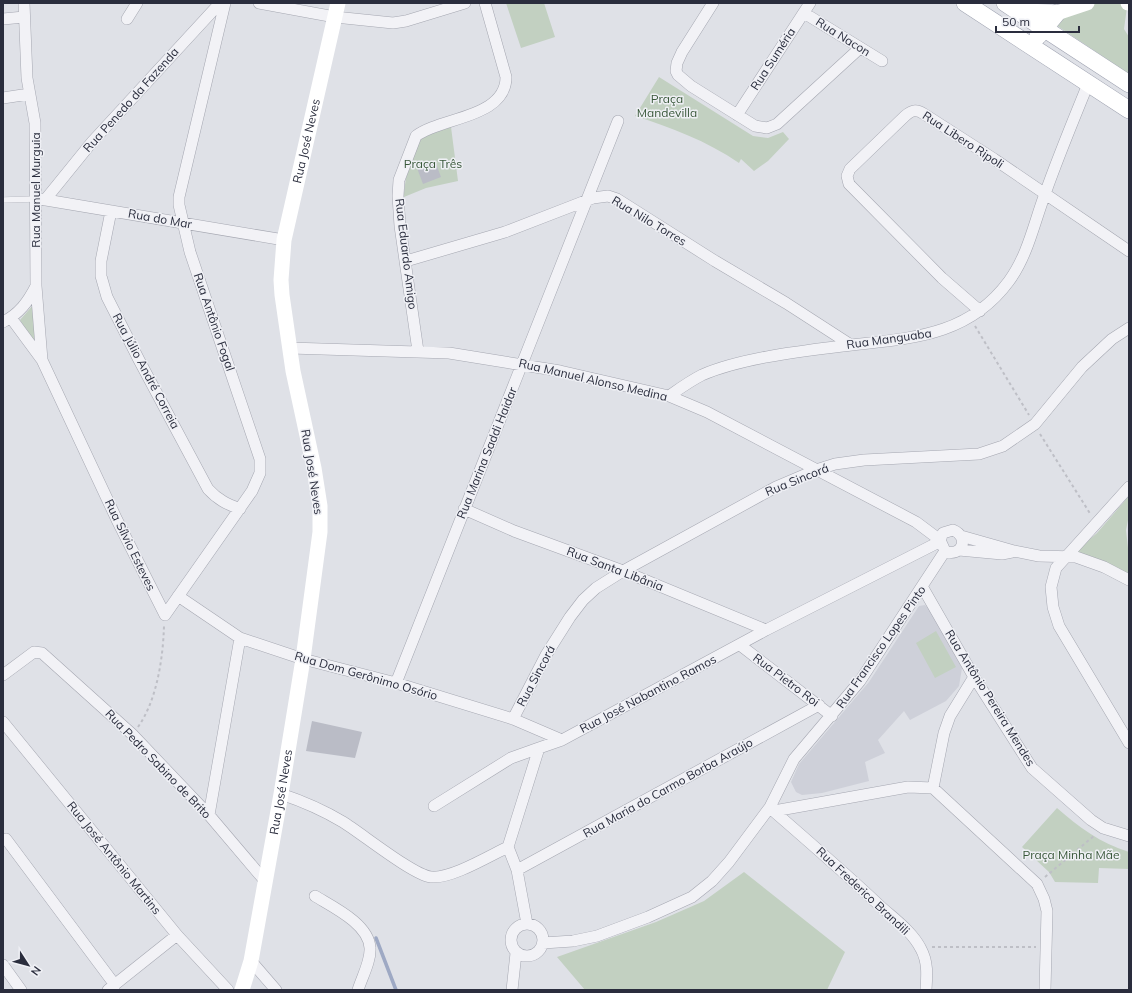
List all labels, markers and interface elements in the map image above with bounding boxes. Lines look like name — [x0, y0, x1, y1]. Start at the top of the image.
scale bar — [996, 8, 1079, 34]
street label: Rua Nacon — [813, 14, 873, 59]
text: 50 m — [1002, 14, 1030, 29]
street label: Rua Suméria — [747, 25, 798, 93]
street label: Rua Penedo da Fazenda — [80, 44, 182, 155]
park label: Praça Mandevilla — [637, 91, 697, 120]
street label: Rua José Neves — [289, 97, 323, 185]
street label: Rua Libero Ripoli — [920, 108, 1007, 172]
street label: Rua Manuel Murguia — [28, 132, 43, 248]
park label: Praça Três — [404, 156, 462, 171]
street label: Rua Nilo Torres — [609, 192, 689, 249]
street label: Rua Eduardo Amigo — [392, 198, 421, 310]
street label: Rua do Mar — [127, 206, 194, 232]
street label: Rua Antônio Fogal — [191, 271, 238, 373]
street label: Rua Júlio André Correia — [110, 310, 183, 431]
street label: Rua Manguaba — [845, 325, 932, 352]
street label: Rua Manuel Alonso Medina — [517, 355, 669, 404]
street label: Rua Marina Saddi Haidar — [453, 384, 520, 521]
street label: Rua José Neves — [298, 428, 327, 516]
street label: Rua Sincorá — [763, 460, 831, 499]
street label: Rua Sílvio Esteves — [102, 496, 159, 593]
street label: Rua Santa Libânia — [565, 543, 666, 594]
street label: Rua Francisco Lopes Pinto — [833, 582, 929, 711]
street label: Rua Antônio Pereira Mendes — [942, 627, 1039, 769]
street label: Rua Sincorá — [513, 643, 558, 709]
street label: Rua Dom Gerônimo Osório — [293, 648, 439, 703]
street label: Rua Pietro Roi — [750, 650, 823, 709]
street label: Rua José Nabantino Ramos — [577, 651, 719, 736]
street label: Rua Pedro Sabino de Brito — [102, 706, 215, 822]
street label: Rua Maria do Carmo Borba Araújo — [580, 734, 755, 841]
street label: Rua José Neves — [266, 748, 295, 836]
street label: Rua José Antônio Martins — [64, 798, 165, 917]
street label: Rua Frederico Brandili — [814, 843, 913, 938]
park label: Praça Minha Mãe — [1023, 847, 1119, 862]
north arrow — [8, 945, 48, 985]
text: N — [28, 963, 44, 978]

